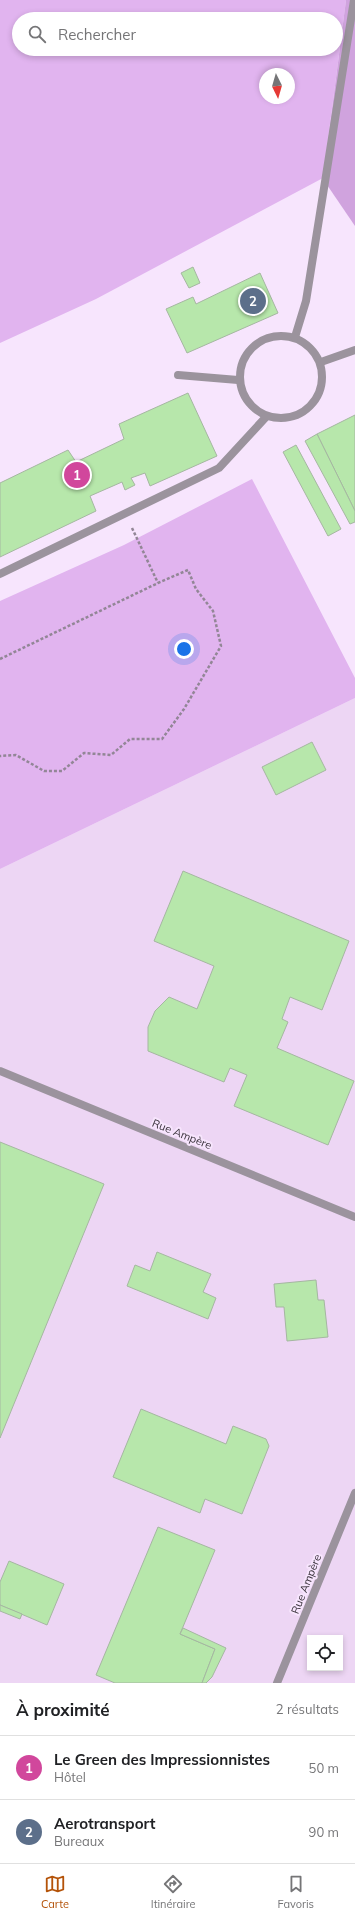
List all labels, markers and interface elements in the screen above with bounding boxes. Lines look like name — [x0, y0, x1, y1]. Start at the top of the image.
search box — [12, 12, 343, 56]
icon: search — [26, 23, 48, 45]
text: Rechercher — [58, 25, 136, 44]
north arrow — [259, 68, 295, 104]
pin: 2 — [240, 286, 266, 316]
pin: 1 — [64, 460, 90, 490]
your location — [174, 639, 194, 659]
street label: Rue Ampère — [150, 1116, 214, 1152]
street label: Rue Ampère — [288, 1552, 324, 1616]
map controls — [307, 1635, 343, 1671]
button: locate — [307, 1635, 343, 1671]
text: À proximité — [16, 1699, 110, 1720]
text: 2 résultats — [276, 1701, 339, 1717]
text: Le Green des Impressionnistes — [54, 1750, 270, 1769]
text: 1 — [25, 1760, 33, 1776]
text: 50 m — [309, 1760, 339, 1776]
text: Hôtel — [54, 1769, 86, 1785]
text: Aerotransport — [54, 1814, 156, 1833]
text: 2 — [25, 1824, 33, 1840]
text: 90 m — [309, 1824, 339, 1840]
text: Bureaux — [54, 1833, 104, 1849]
tab: Carte — [41, 1873, 69, 1911]
tab: Itinéraire — [151, 1873, 196, 1911]
tab: Favoris — [277, 1873, 314, 1911]

